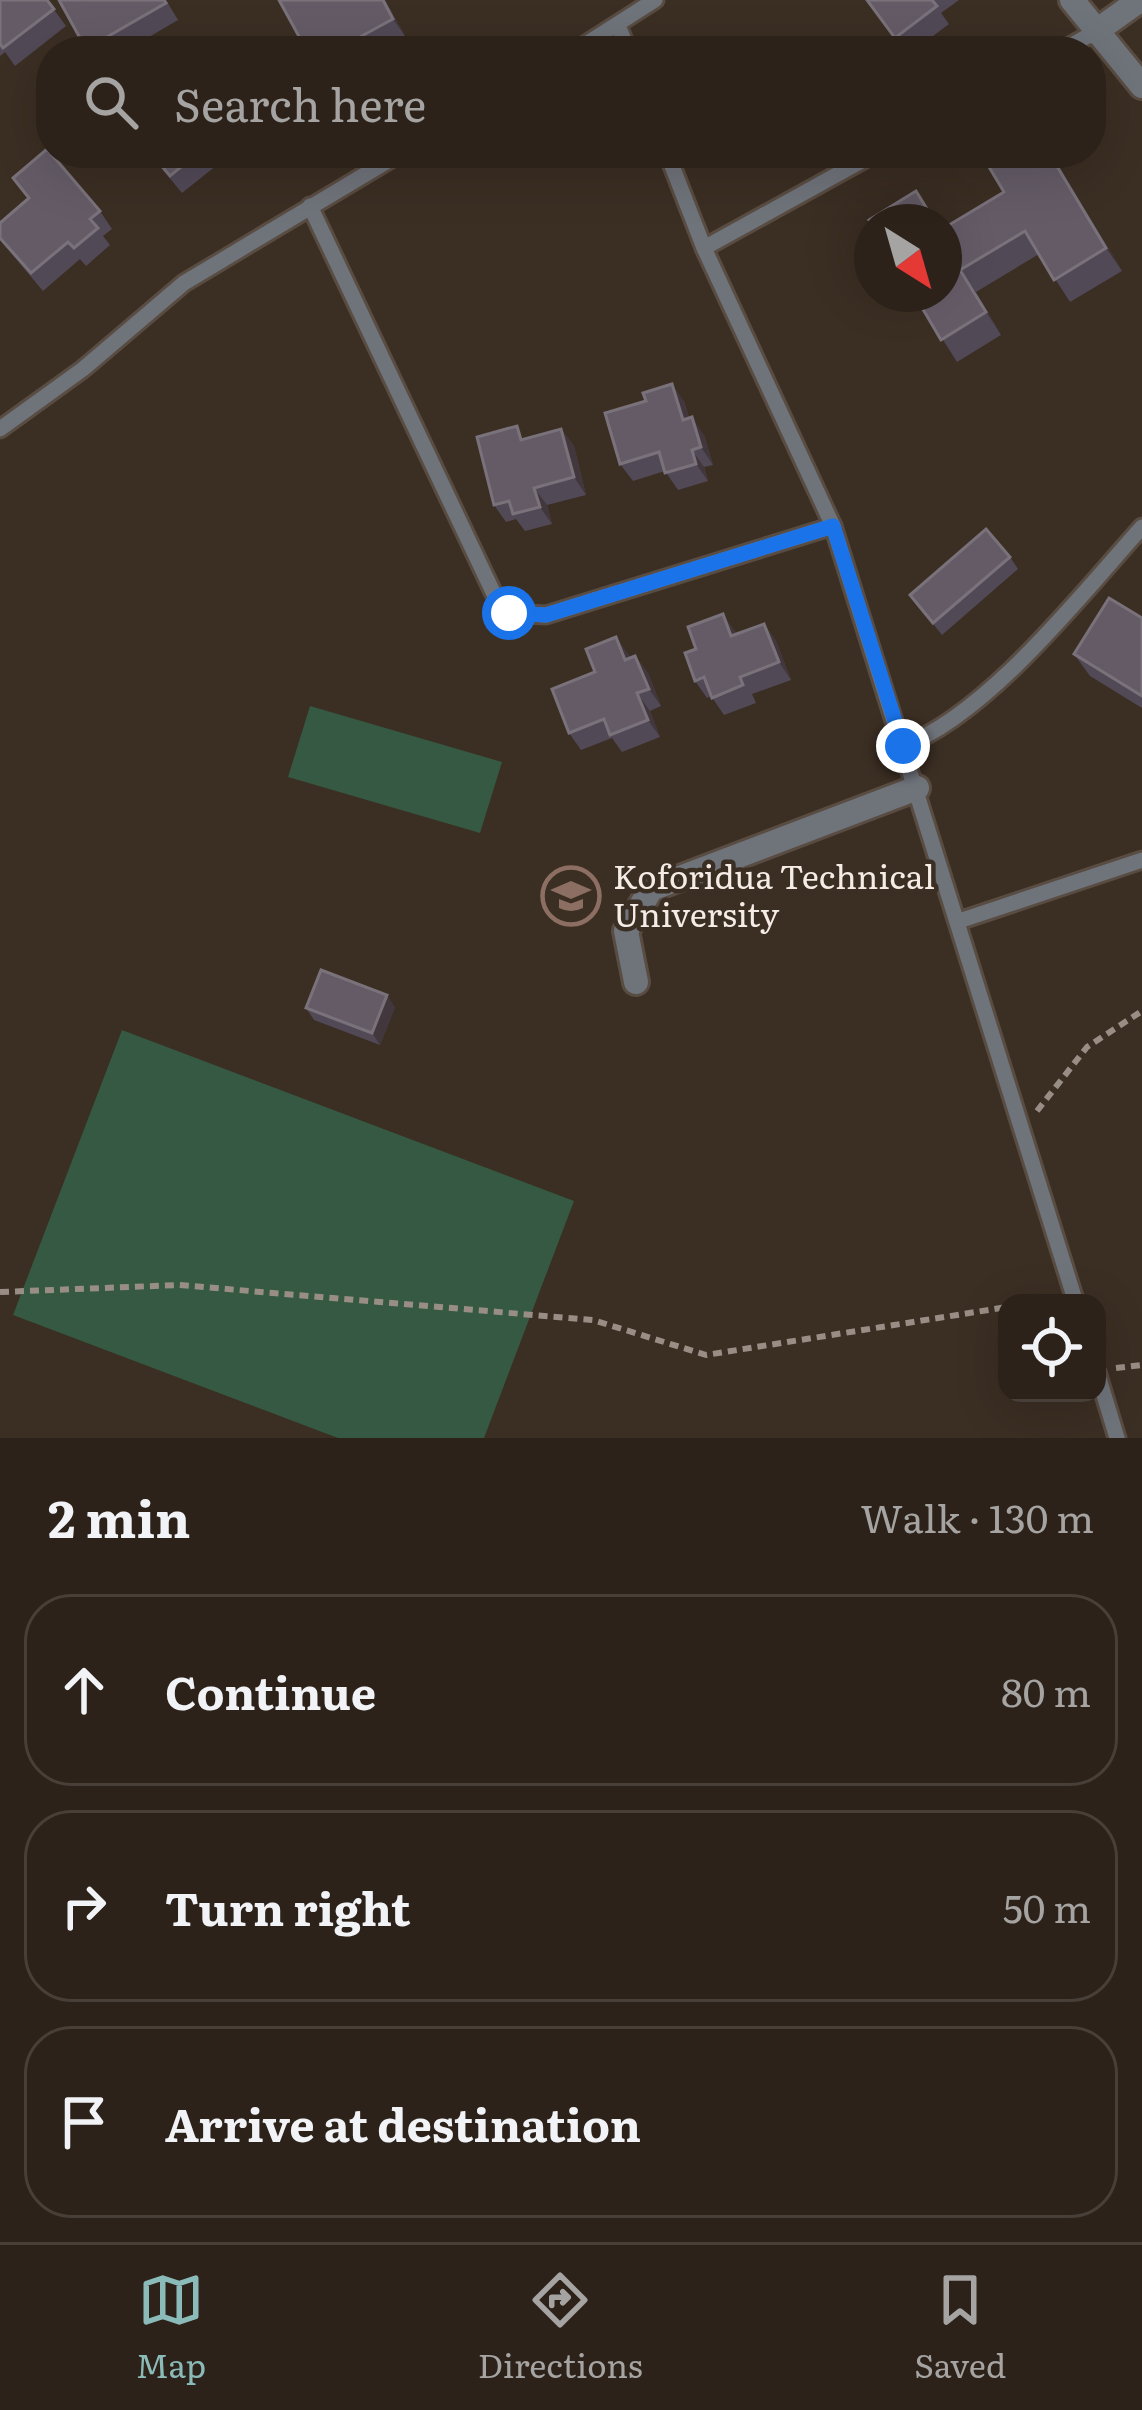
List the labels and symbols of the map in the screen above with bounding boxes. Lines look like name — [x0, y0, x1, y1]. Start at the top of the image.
north arrow — [854, 204, 962, 312]
route start — [482, 586, 536, 640]
route end — [876, 719, 930, 773]
place label: Koforidua Technical University — [613, 850, 935, 937]
school or university icon: Koforidua Technical University — [540, 865, 602, 927]

